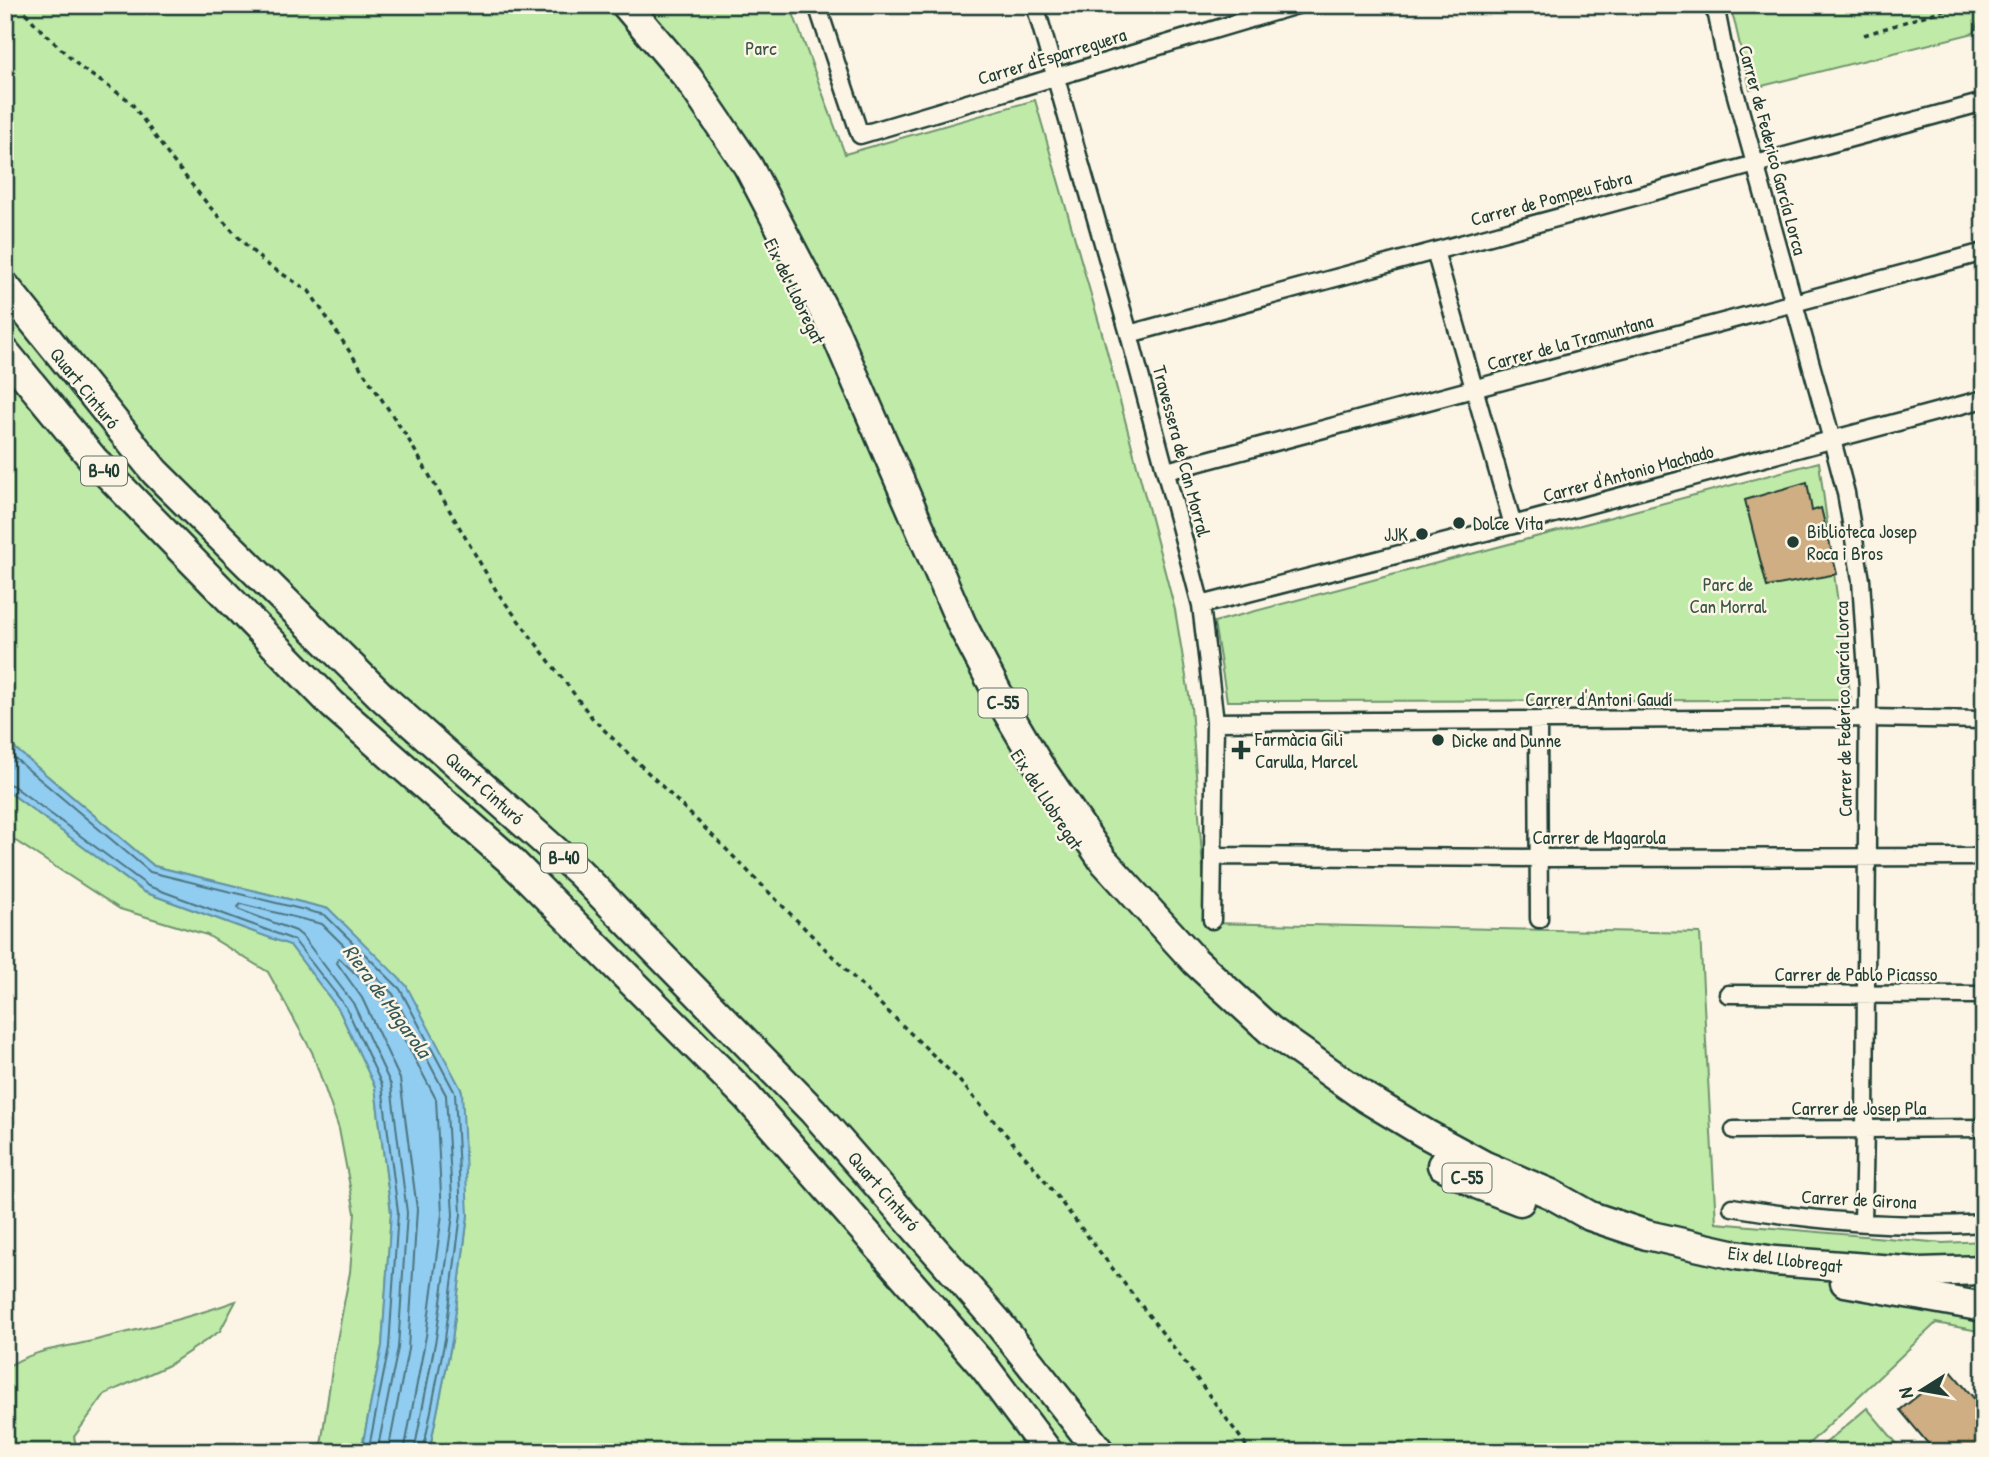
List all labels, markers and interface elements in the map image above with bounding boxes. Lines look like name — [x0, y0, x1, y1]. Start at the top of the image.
street label: Carrer d'Esparreguera — [974, 21, 1130, 91]
park label: Parc — [745, 35, 777, 61]
street label: Carrer de Federico García Lorca — [1733, 42, 1814, 258]
street label: Carrer de Pompeu Fabra — [1468, 164, 1635, 232]
street label: Eix del Llobregat — [758, 234, 832, 349]
street label: Carrer de la Tramuntana — [1484, 307, 1656, 377]
street label: Quart Cinturó — [44, 342, 126, 435]
street label: Travessera de Can Morral — [1147, 362, 1218, 540]
street label: Carrer d'Antonio Machado — [1540, 438, 1717, 508]
road number: B-40 — [81, 457, 127, 486]
place label: Dolce Vita — [1473, 510, 1544, 536]
marker: Dolce Vita — [1451, 515, 1467, 531]
place label: Biblioteca Josep Roca i Bros — [1807, 518, 1917, 566]
place label: JJK — [1384, 521, 1408, 547]
marker: JJK — [1414, 526, 1430, 542]
marker: Biblioteca Josep Roca i Bros — [1785, 534, 1801, 550]
park label: Parc de Can Morral — [1690, 571, 1767, 619]
street label: Carrer de Federico García Lorca — [1828, 600, 1858, 817]
street label: Carrer d'Antoni Gaudí — [1525, 686, 1673, 712]
road number: C-55 — [978, 688, 1028, 718]
place label: Farmàcia Gili Carulla, Marcel — [1254, 726, 1359, 774]
place label: Dicke and Dunne — [1452, 727, 1562, 753]
marker: Dicke and Dunne — [1430, 732, 1446, 748]
marker: Farmàcia Gili Carulla, Marcel — [1233, 742, 1249, 758]
street label: Eix del Llobregat — [1005, 744, 1089, 855]
street label: Quart Cinturó — [440, 746, 530, 831]
street label: Carrer de Magarola — [1532, 824, 1666, 850]
road number: B-40 — [541, 844, 587, 872]
water label: Riera de Magarola — [336, 938, 440, 1066]
street label: Carrer de Pablo Picasso — [1774, 961, 1938, 987]
street label: Carrer de Josep Pla — [1792, 1095, 1927, 1121]
street label: Quart Cinturó — [842, 1145, 926, 1237]
road number: C-55 — [1442, 1163, 1492, 1192]
street label: Carrer de Girona — [1801, 1183, 1918, 1215]
street label: Eix del Llobregat — [1726, 1239, 1844, 1279]
north arrow — [1888, 1356, 1958, 1426]
text: N — [1892, 1386, 1919, 1401]

